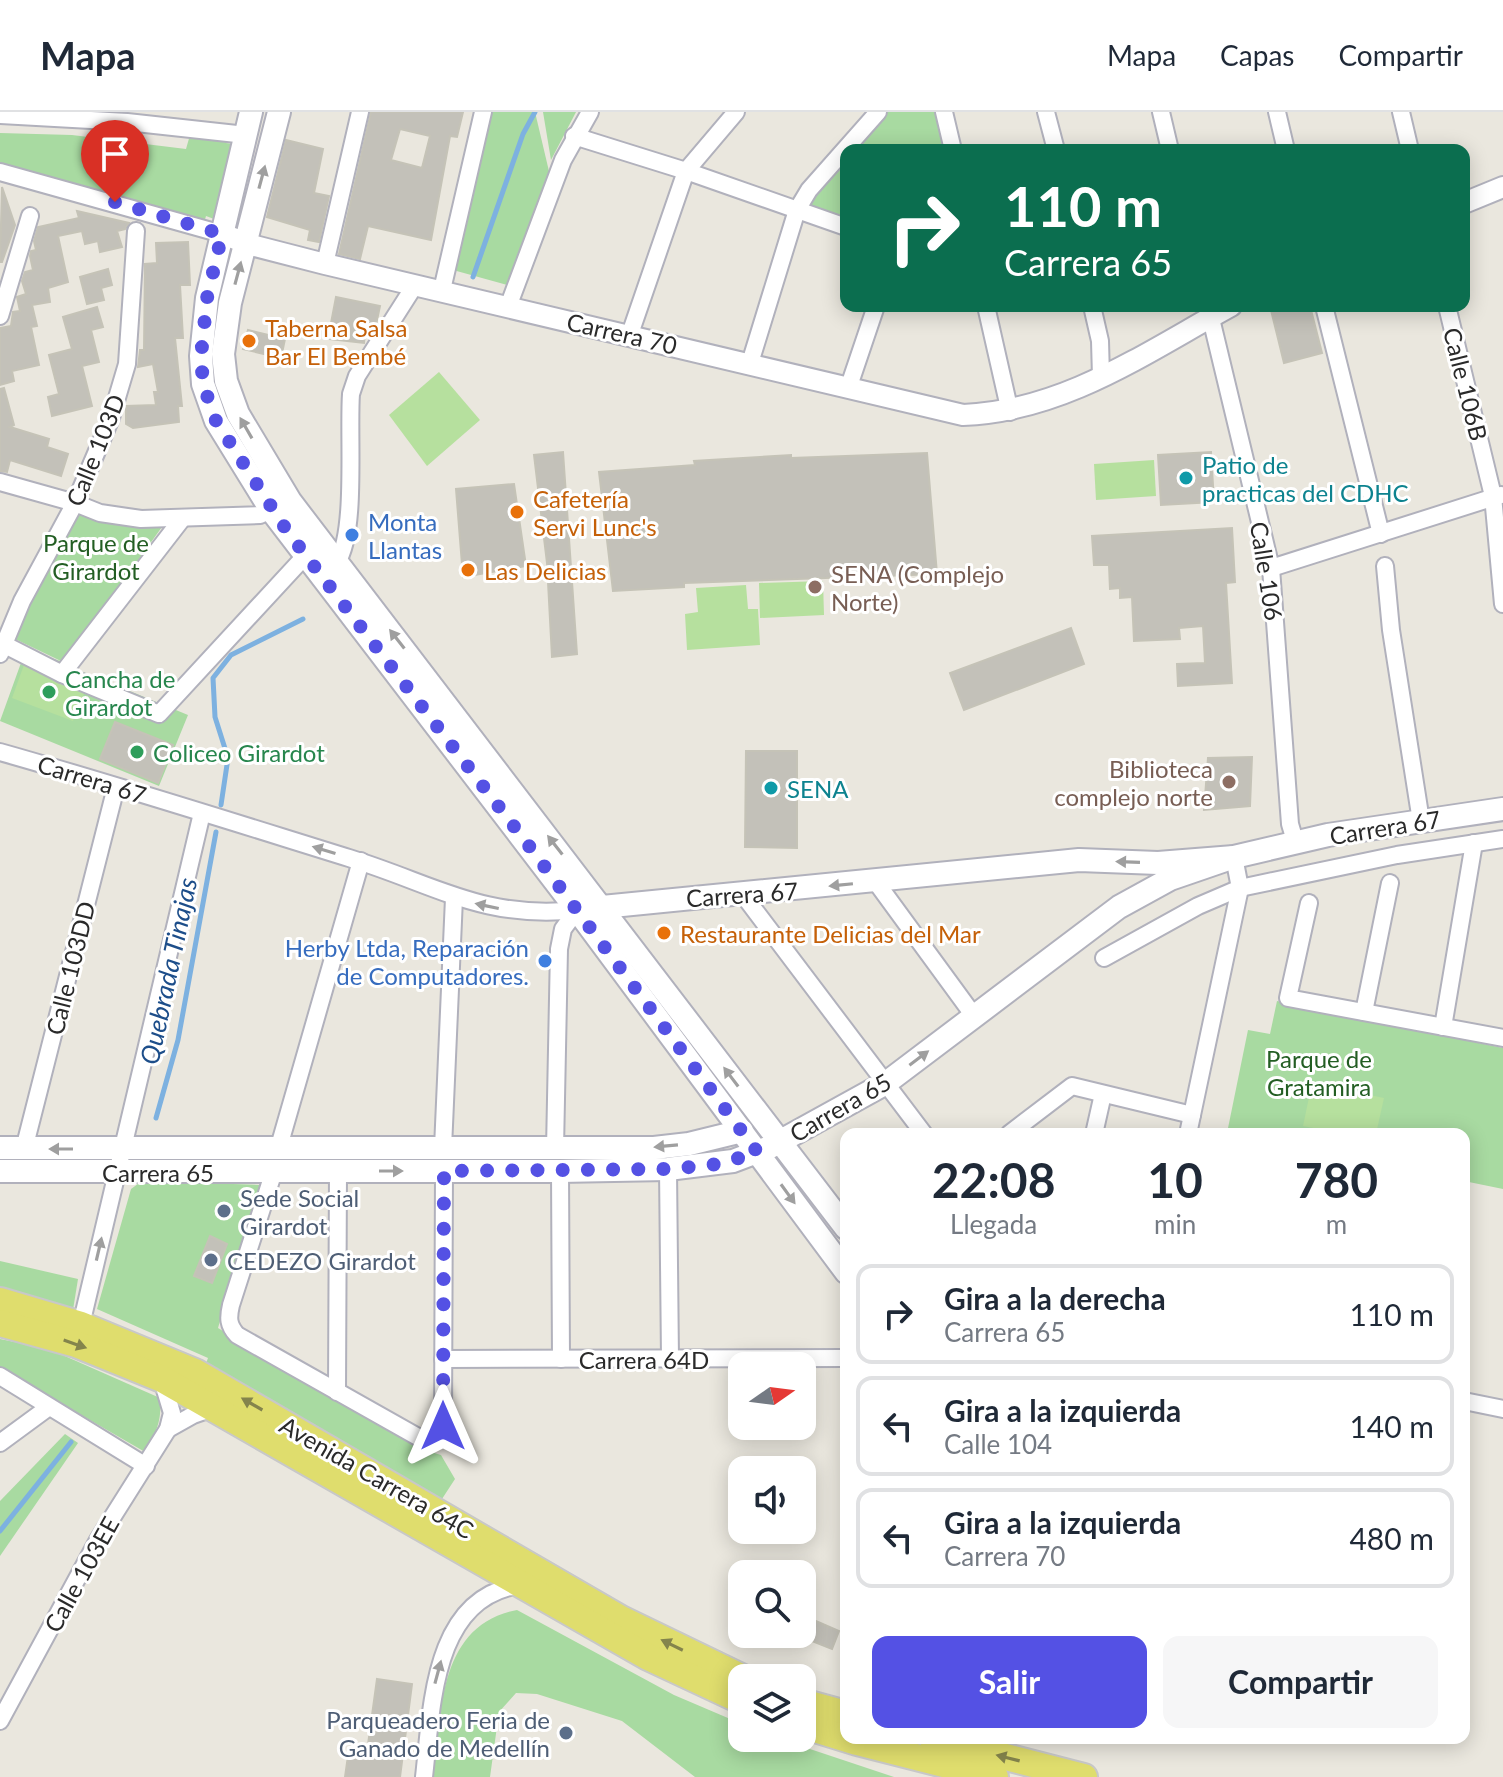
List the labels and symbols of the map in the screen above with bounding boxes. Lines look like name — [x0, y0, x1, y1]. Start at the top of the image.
pin — [81, 120, 149, 202]
one-way arrow — [256, 164, 269, 188]
one-way arrow — [232, 260, 245, 284]
street label: Carrera 70 — [564, 306, 680, 360]
place label: Taberna Salsa Bar El Bembé — [265, 313, 407, 370]
street label: Calle 106B — [1438, 325, 1494, 443]
marker: Taberna Salsa Bar El Bembé — [240, 332, 258, 350]
street label: Calle 103D — [59, 390, 131, 510]
one-way arrow — [239, 417, 253, 439]
place label: Patio de practicas del CDHC — [1202, 450, 1409, 507]
marker: Patio de practicas del CDHC — [1177, 469, 1195, 487]
place label: Cafetería Servi Lunc's — [533, 484, 657, 541]
marker: Cafetería Servi Lunc's — [508, 503, 526, 521]
place label: Monta Llantas — [368, 507, 442, 564]
street label: Calle 106 — [1245, 519, 1289, 623]
marker: Monta Llantas — [343, 526, 361, 544]
park label: Parque de Girardot — [43, 528, 149, 585]
place label: Las Delicias — [484, 556, 607, 585]
place label: SENA (Complejo Norte) — [831, 559, 1004, 616]
marker: Las Delicias — [459, 561, 477, 579]
marker: SENA (Complejo Norte) — [806, 578, 824, 596]
one-way arrow — [389, 629, 405, 649]
place label: Cancha de Girardot — [65, 664, 175, 721]
marker: Cancha de Girardot — [40, 683, 58, 701]
place label: Coliceo Girardot — [153, 738, 325, 767]
marker: Coliceo Girardot — [128, 743, 146, 761]
street label: Carrera 67 — [34, 749, 150, 809]
place label: Biblioteca complejo norte — [1054, 754, 1213, 811]
marker: Biblioteca complejo norte — [1220, 773, 1238, 791]
place label: SENA — [787, 774, 849, 803]
marker: SENA — [762, 779, 780, 797]
street label: Carrera 67 — [1327, 804, 1443, 850]
one-way arrow — [548, 835, 564, 855]
one-way arrow — [311, 843, 335, 856]
one-way arrow — [1115, 856, 1140, 869]
water label: Quebrada Tinajas — [133, 875, 203, 1067]
street label: Carrera 67 — [685, 876, 799, 912]
one-way arrow — [828, 879, 853, 892]
street label: Calle 103DD — [39, 898, 101, 1038]
one-way arrow — [475, 899, 500, 912]
place label: Restaurante Delicias del Mar — [680, 919, 981, 948]
marker: Restaurante Delicias del Mar — [655, 924, 673, 942]
place label: Herby Ltda, Reparación de Computadores. — [285, 933, 529, 990]
marker: Herby Ltda, Reparación de Computadores. — [536, 952, 554, 970]
park label: Parque de Gratamira — [1266, 1044, 1372, 1101]
one-way arrow — [909, 1050, 929, 1066]
one-way arrow — [724, 1066, 740, 1087]
street label: Carrera 65 — [784, 1066, 896, 1148]
one-way arrow — [653, 1140, 678, 1153]
one-way arrow — [48, 1143, 73, 1155]
street label: Carrera 65 — [102, 1158, 214, 1187]
one-way arrow — [379, 1165, 404, 1177]
place label: Sede Social Girardot — [240, 1183, 359, 1240]
one-way arrow — [780, 1183, 796, 1204]
marker: Sede Social Girardot — [215, 1202, 233, 1220]
one-way arrow — [93, 1236, 106, 1261]
place label: CEDEZO Girardot — [227, 1246, 416, 1275]
marker: CEDEZO Girardot — [202, 1251, 220, 1269]
one-way arrow — [63, 1338, 87, 1350]
street label: Carrera 64D — [579, 1345, 709, 1374]
north arrow — [728, 1352, 816, 1440]
position arrow — [401, 1384, 485, 1468]
one-way arrow — [241, 1397, 263, 1411]
street label: Avenida Carrera 64C — [275, 1410, 479, 1544]
street label: Calle 103EE — [37, 1511, 125, 1637]
one-way arrow — [660, 1638, 684, 1652]
one-way arrow — [432, 1660, 445, 1684]
place label: Parqueadero Feria de Ganado de Medellín — [326, 1705, 550, 1762]
marker: Parqueadero Feria de Ganado de Medellín — [557, 1724, 575, 1742]
one-way arrow — [995, 1751, 1020, 1763]

